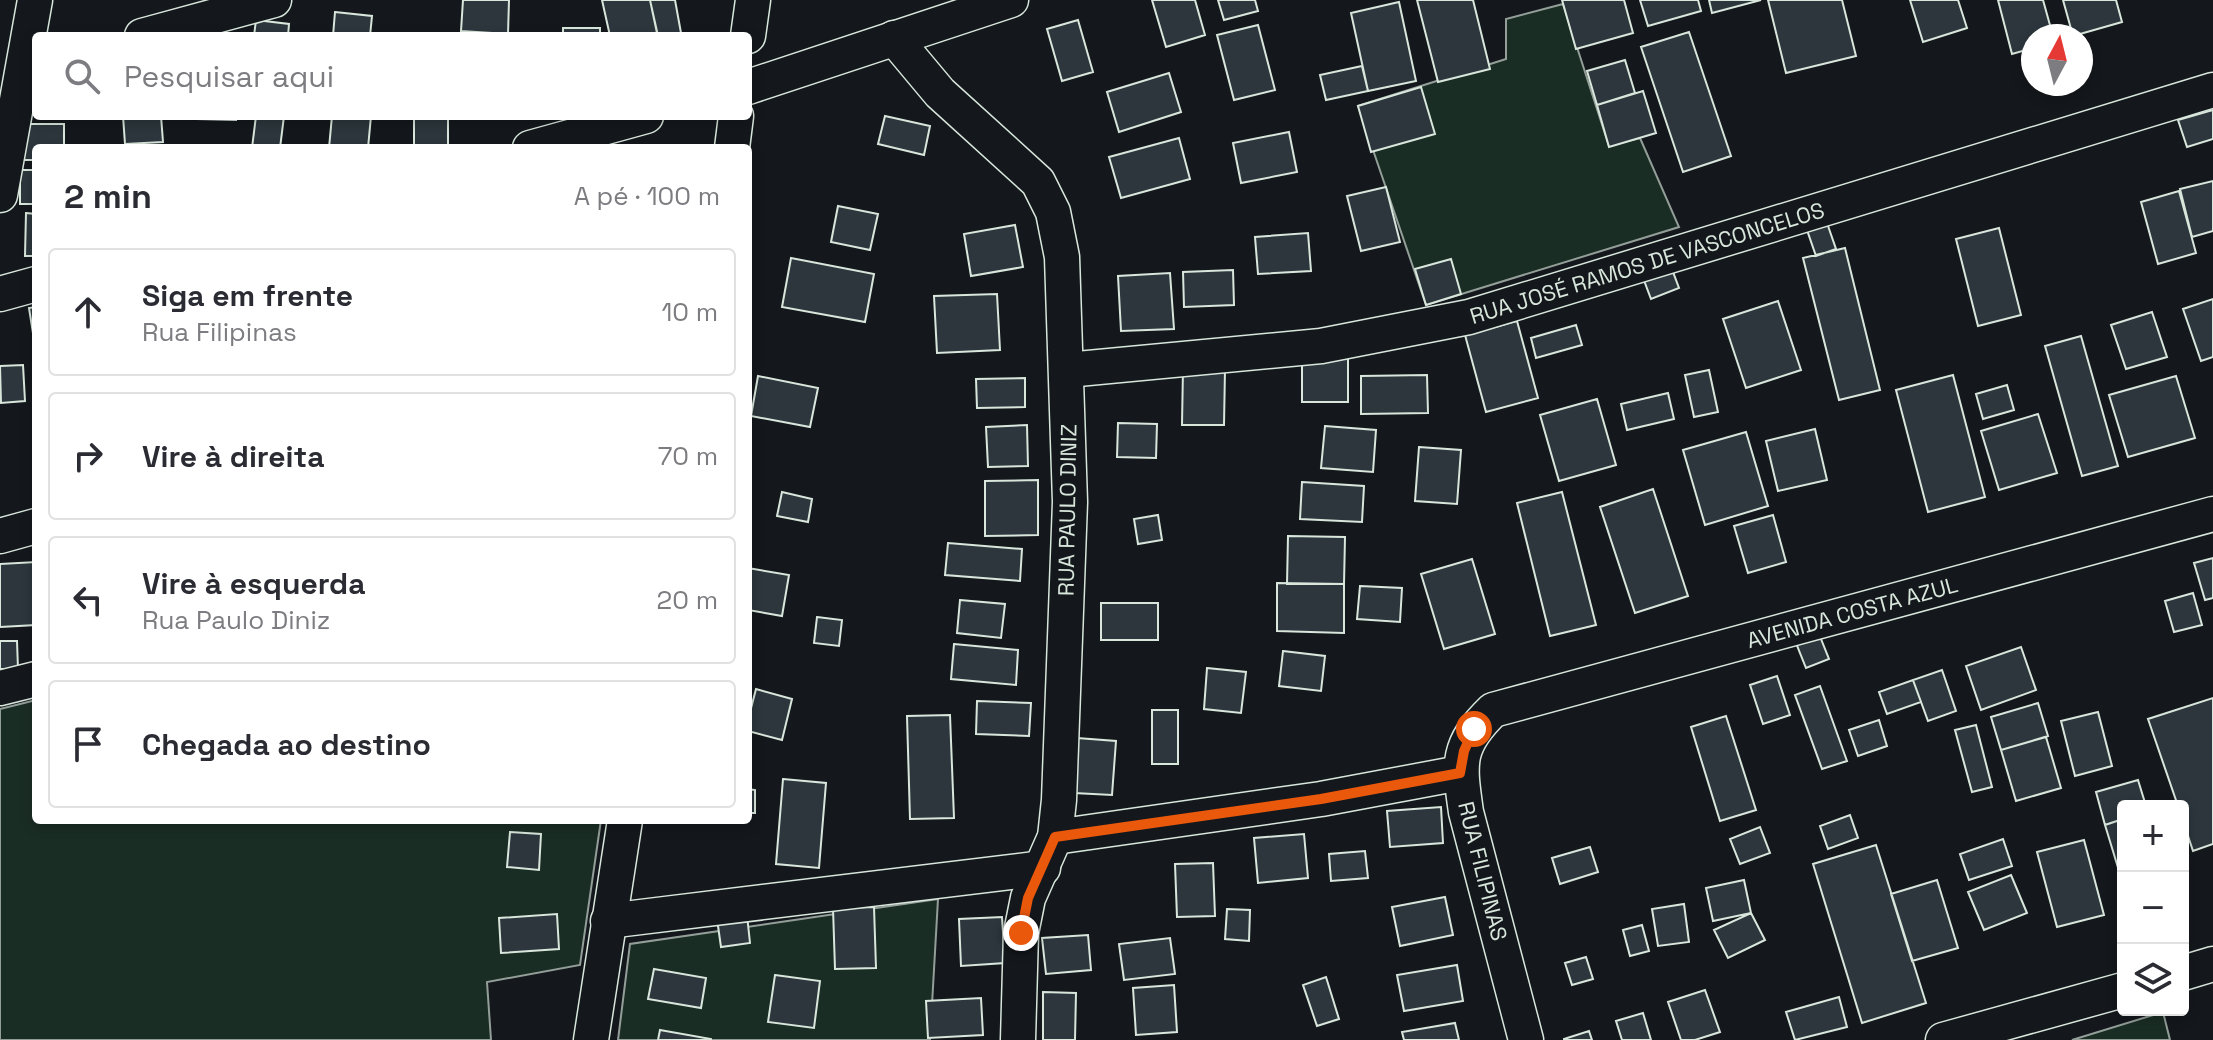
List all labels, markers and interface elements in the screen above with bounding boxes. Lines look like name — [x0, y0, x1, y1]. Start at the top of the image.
north arrow — [2021, 24, 2093, 96]
search box — [32, 32, 752, 120]
icon: search — [60, 54, 104, 98]
text: Pesquisar aqui — [124, 57, 334, 96]
text: 2 min — [64, 175, 152, 218]
text: A pé · 100 m — [574, 179, 720, 213]
street label: RUA JOSÉ RAMOS DE VASCONCELOS — [1466, 195, 1828, 330]
text: Siga em frente — [142, 276, 353, 315]
icon: ahead — [66, 290, 110, 334]
text: 10 m — [661, 295, 718, 329]
text: Rua Filipinas — [142, 315, 297, 349]
street label: RUA PAULO DINIZ — [1051, 424, 1083, 596]
icon: right — [66, 434, 110, 478]
text: Vire à direita — [142, 437, 325, 476]
text: 70 m — [658, 439, 718, 473]
text: Vire à esquerda — [142, 564, 366, 603]
street label: AVENIDA COSTA AZUL — [1744, 570, 1961, 654]
icon: left — [66, 578, 110, 622]
text: 20 m — [657, 583, 718, 617]
text: Rua Paulo Diniz — [142, 603, 330, 637]
route start — [1456, 711, 1492, 747]
icon: arrive — [66, 722, 110, 766]
text: Chegada ao destino — [142, 725, 431, 764]
street label: RUA FILIPINAS — [1452, 798, 1514, 944]
map controls — [2117, 800, 2189, 1016]
button: + — [2117, 800, 2189, 872]
button: − — [2117, 872, 2189, 944]
route end — [1003, 915, 1039, 951]
button: layers — [2117, 944, 2189, 1016]

